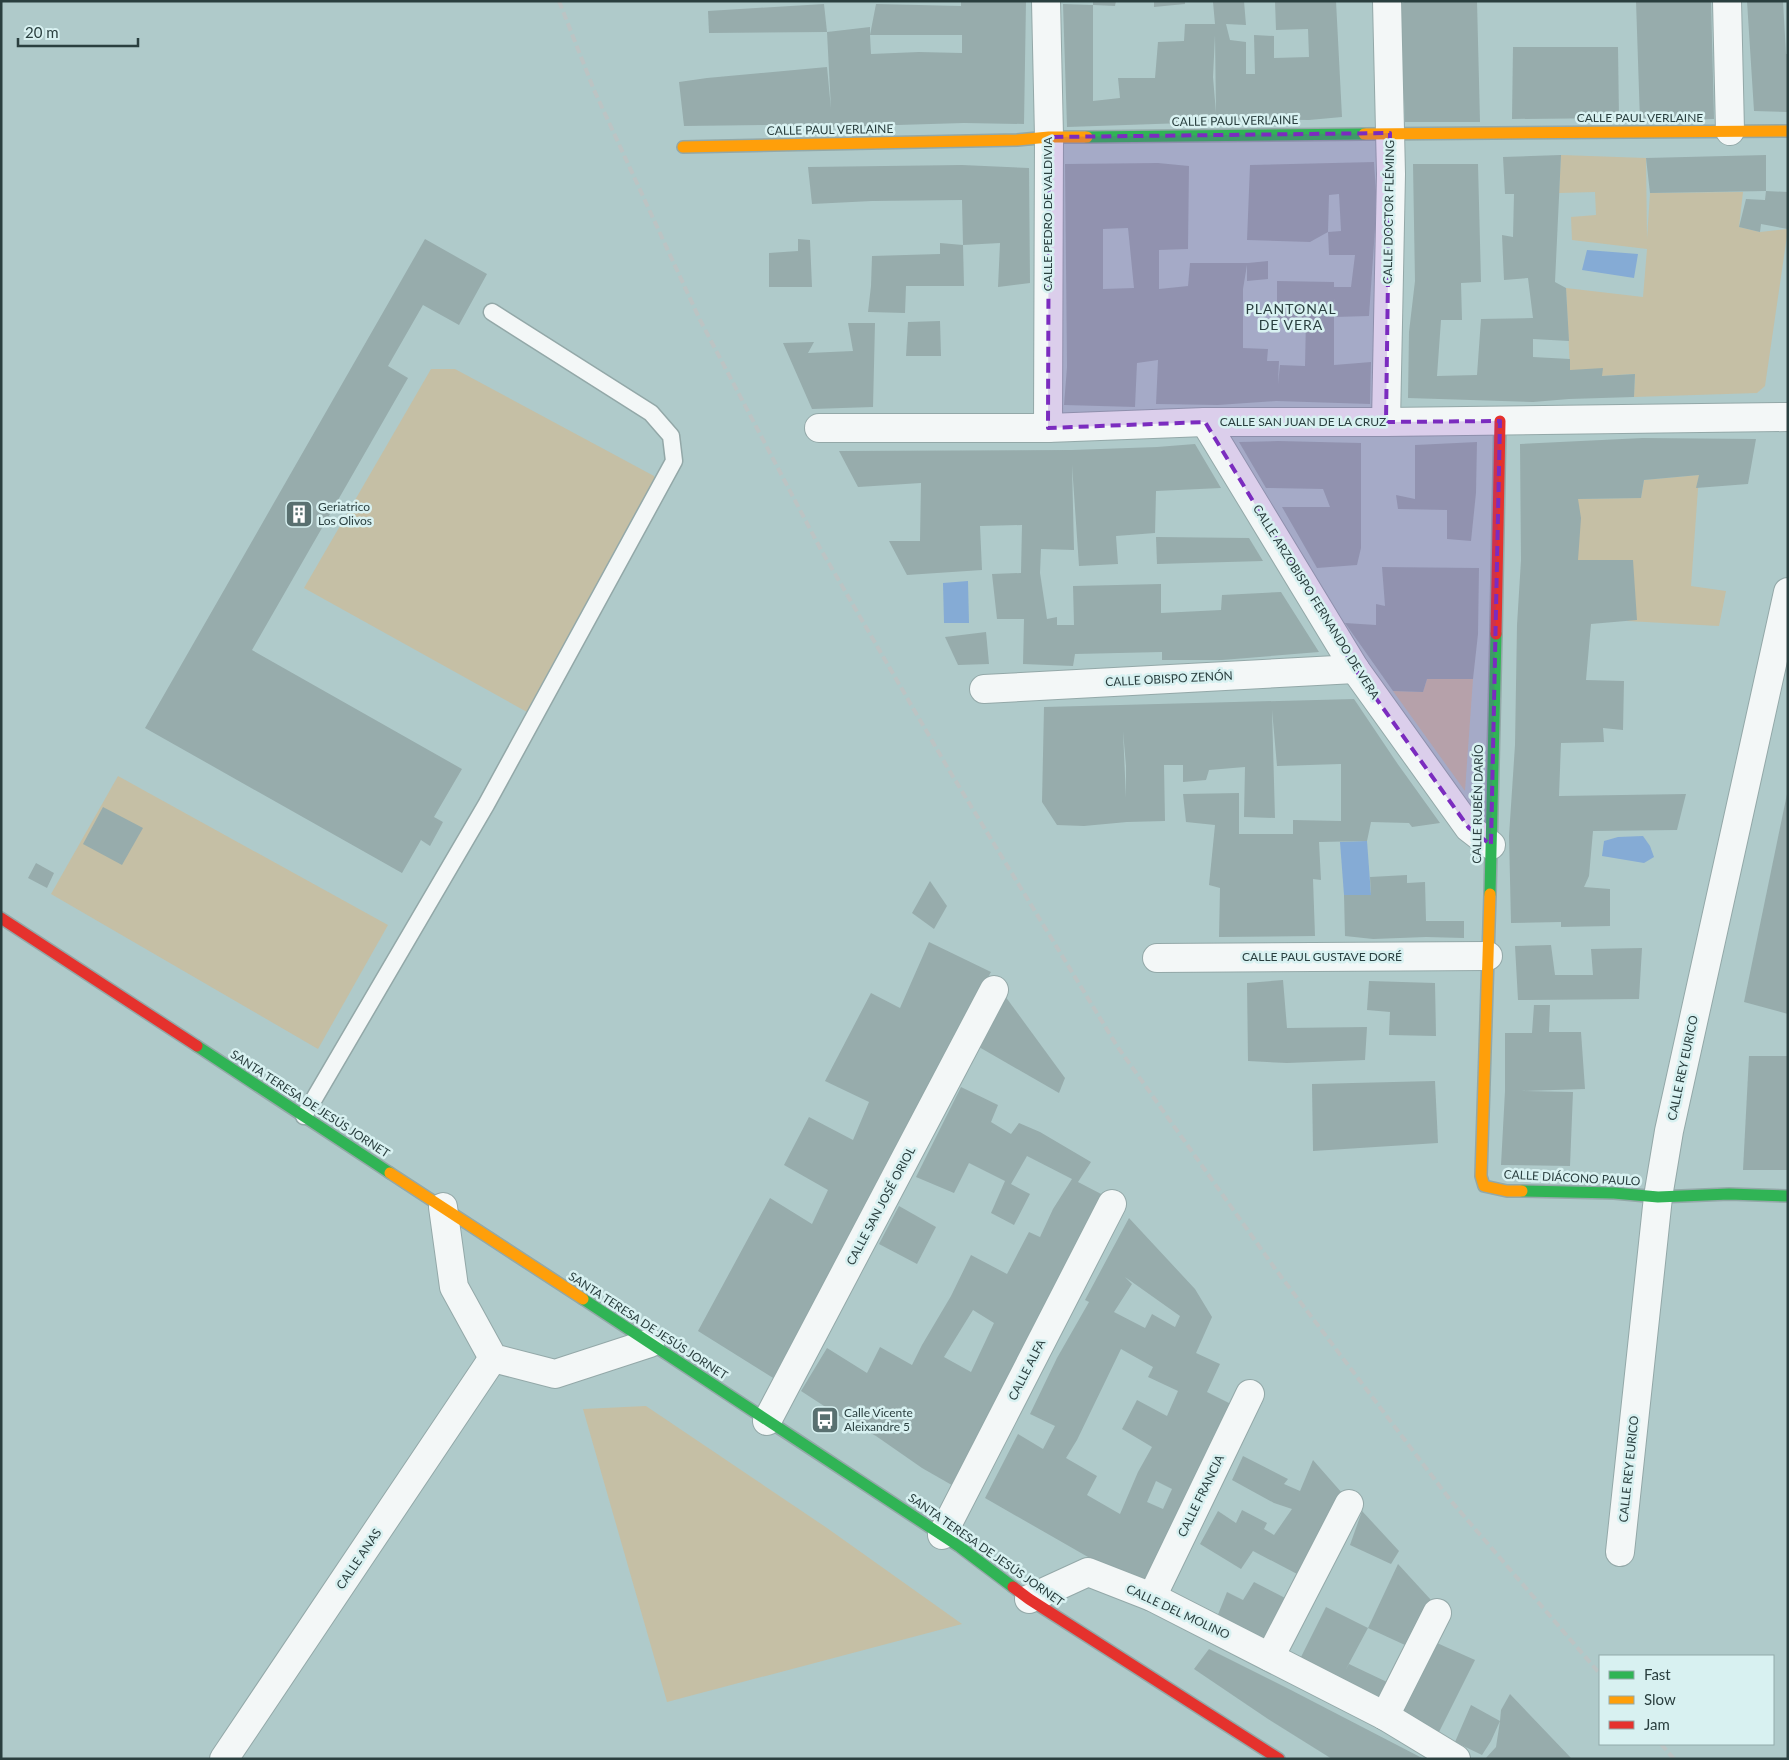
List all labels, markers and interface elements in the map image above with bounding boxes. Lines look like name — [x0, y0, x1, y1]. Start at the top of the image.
scale bar — [18, 15, 138, 47]
text: 20 m — [25, 23, 59, 41]
street label: CALLE PAUL VERLAINE — [1577, 110, 1703, 125]
street label: CALLE PAUL VERLAINE — [1172, 112, 1298, 129]
street label: CALLE PAUL VERLAINE — [767, 121, 893, 138]
street label: CALLE PEDRO DE VALDIVIA — [1040, 136, 1055, 291]
street label: CALLE DOCTOR FLÉMING — [1380, 139, 1397, 284]
district label: PLANTONAL DE VERA — [1245, 300, 1337, 333]
street label: CALLE SAN JUAN DE LA CRUZ — [1220, 414, 1386, 429]
building icon: Geriatrico Los Olivos — [284, 499, 314, 529]
place label: Geriatrico Los Olivos — [318, 499, 372, 528]
street label: CALLE ARZOBISPO FERNANDO DE VERA — [1250, 502, 1383, 703]
street label: CALLE OBISPO ZENÓN — [1105, 668, 1233, 689]
street label: CALLE RUBÉN DARÍO — [1469, 744, 1486, 864]
street label: CALLE PAUL GUSTAVE DORÉ — [1242, 949, 1402, 964]
street label: CALLE REY EURICO — [1664, 1014, 1701, 1122]
street label: SANTA TERESA DE JESÚS JORNET — [228, 1046, 393, 1161]
street label: CALLE SAN JOSÉ ORIOL — [843, 1144, 918, 1268]
street label: CALLE DIÁCONO PAULO — [1503, 1166, 1641, 1189]
street label: SANTA TERESA DE JESÚS JORNET — [566, 1268, 731, 1383]
street label: CALLE ALFA — [1005, 1336, 1049, 1403]
bus stop icon: Calle Vicente Aleixandre 5 — [810, 1405, 840, 1435]
place label: Calle Vicente Aleixandre 5 — [844, 1405, 913, 1434]
street label: CALLE REY EURICO — [1615, 1415, 1642, 1523]
street label: CALLE FRANCIA — [1174, 1451, 1227, 1539]
street label: SANTA TERESA DE JESÚS JORNET — [906, 1490, 1067, 1609]
street label: CALLE ANAS — [333, 1526, 384, 1592]
street label: CALLE DEL MOLINO — [1124, 1581, 1233, 1642]
legend — [1599, 1655, 1774, 1745]
text: Fast — [1644, 1665, 1671, 1683]
text: Slow — [1644, 1690, 1676, 1708]
text: Jam — [1644, 1715, 1670, 1733]

